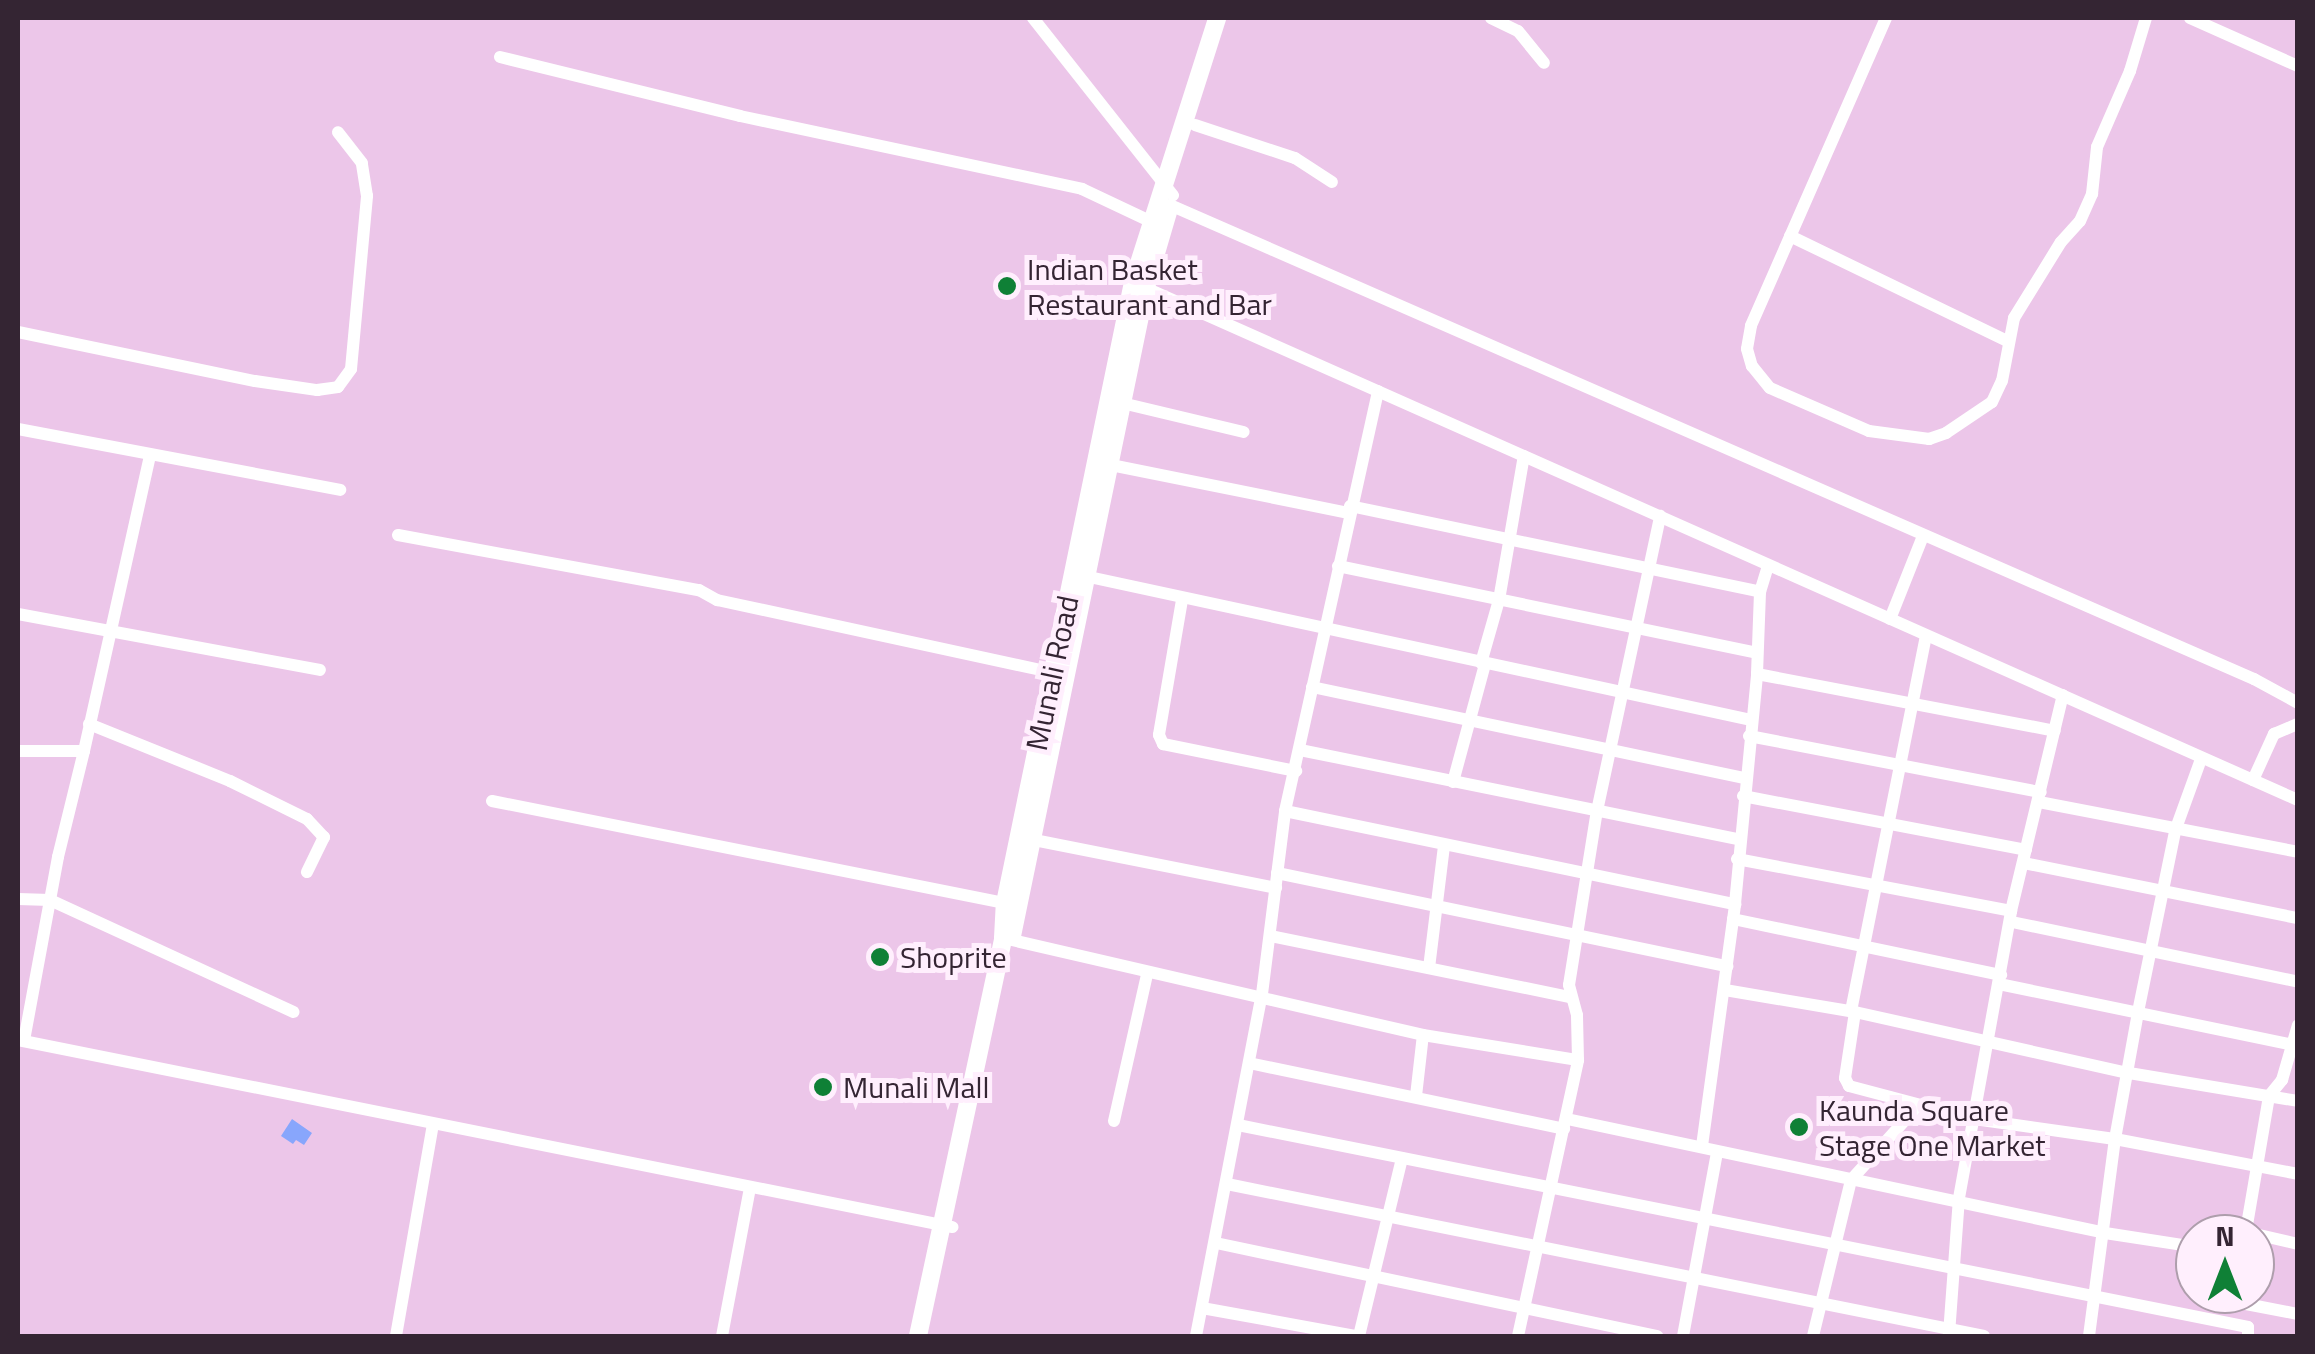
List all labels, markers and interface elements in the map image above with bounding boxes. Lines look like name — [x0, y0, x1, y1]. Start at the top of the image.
place label: Indian Basket Restaurant and Bar — [1027, 251, 1272, 322]
marker: Indian Basket Restaurant and Bar — [996, 275, 1018, 297]
street label: Munali Road — [1018, 592, 1086, 754]
place label: Shoprite — [900, 939, 1007, 975]
marker: Shoprite — [869, 946, 891, 968]
place label: Munali Mall — [843, 1069, 989, 1105]
marker: Munali Mall — [812, 1076, 834, 1098]
place label: Kaunda Square Stage One Market — [1819, 1092, 2046, 1162]
marker: Kaunda Square Stage One Market — [1788, 1116, 1810, 1138]
north arrow — [2175, 1214, 2275, 1314]
text: N — [2215, 1214, 2235, 1257]

